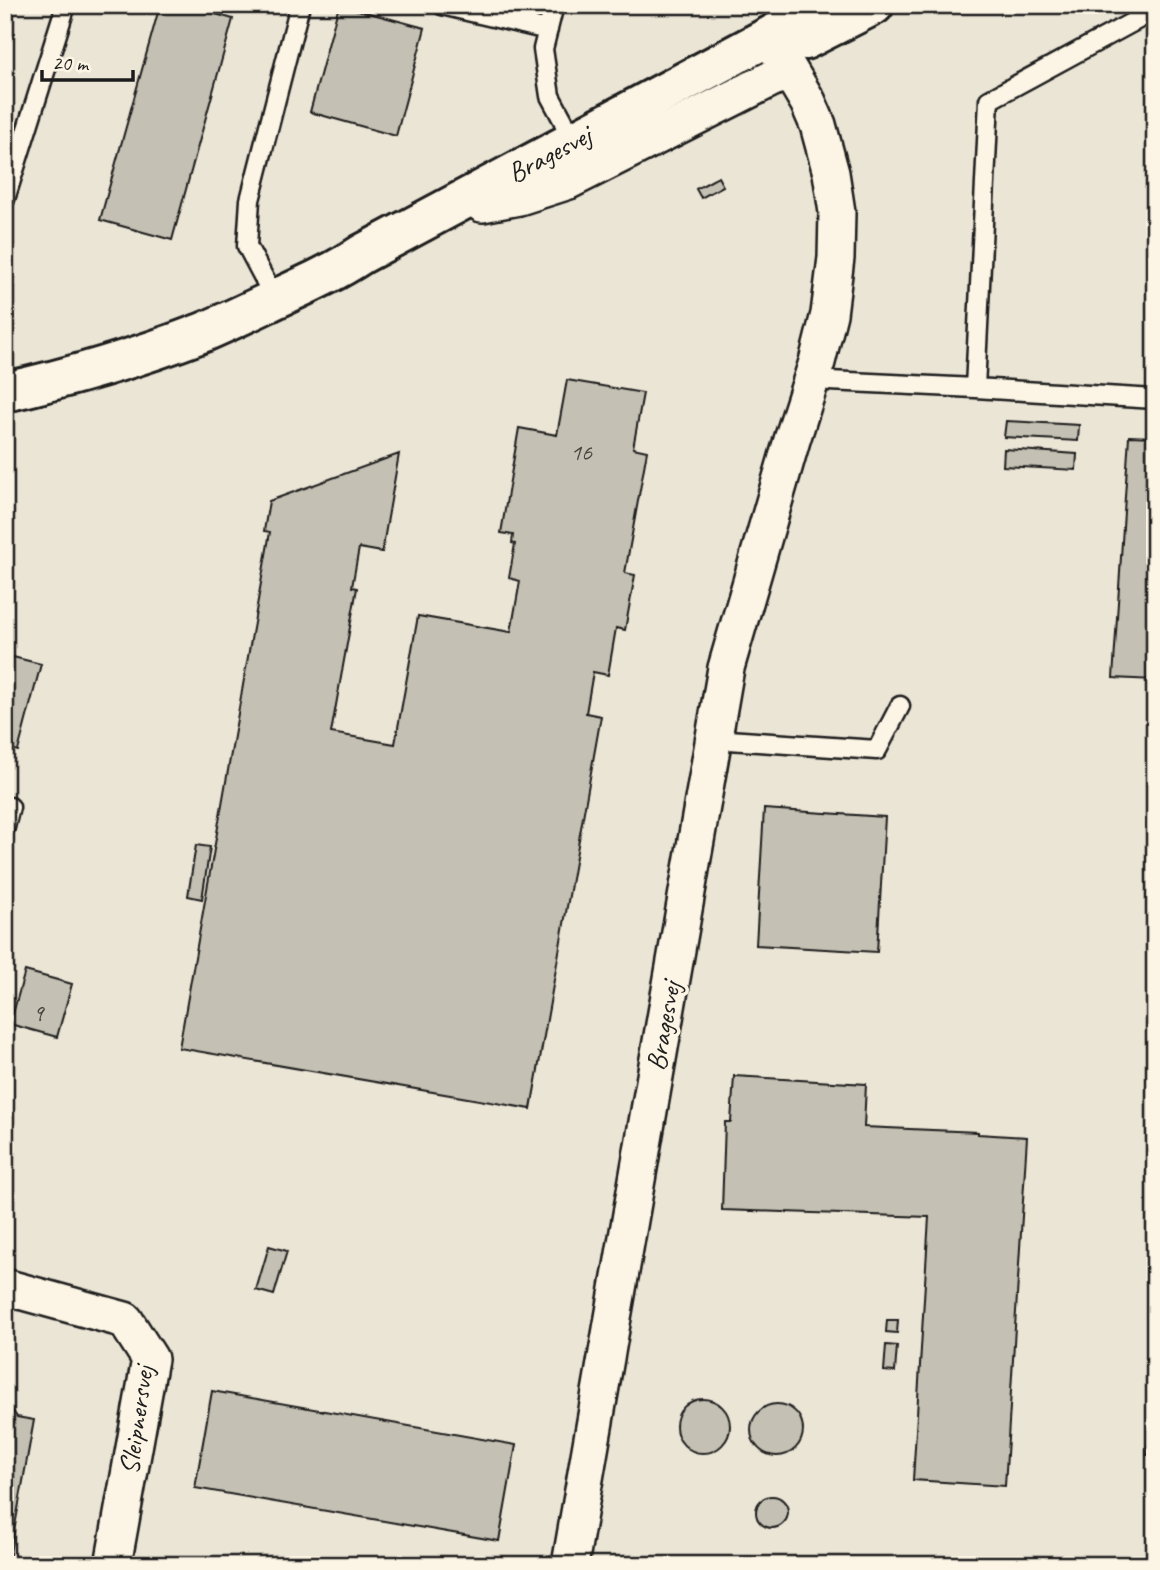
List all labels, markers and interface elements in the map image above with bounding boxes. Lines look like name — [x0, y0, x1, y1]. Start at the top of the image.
scale bar — [42, 38, 133, 82]
text: 20 m — [52, 50, 90, 76]
street label: Bragesvej — [501, 116, 600, 190]
house number: 16 — [570, 437, 593, 467]
street label: Bragesvej — [638, 975, 689, 1073]
house number: 9 — [33, 998, 46, 1028]
street label: Sleipnersvej — [111, 1360, 161, 1477]

